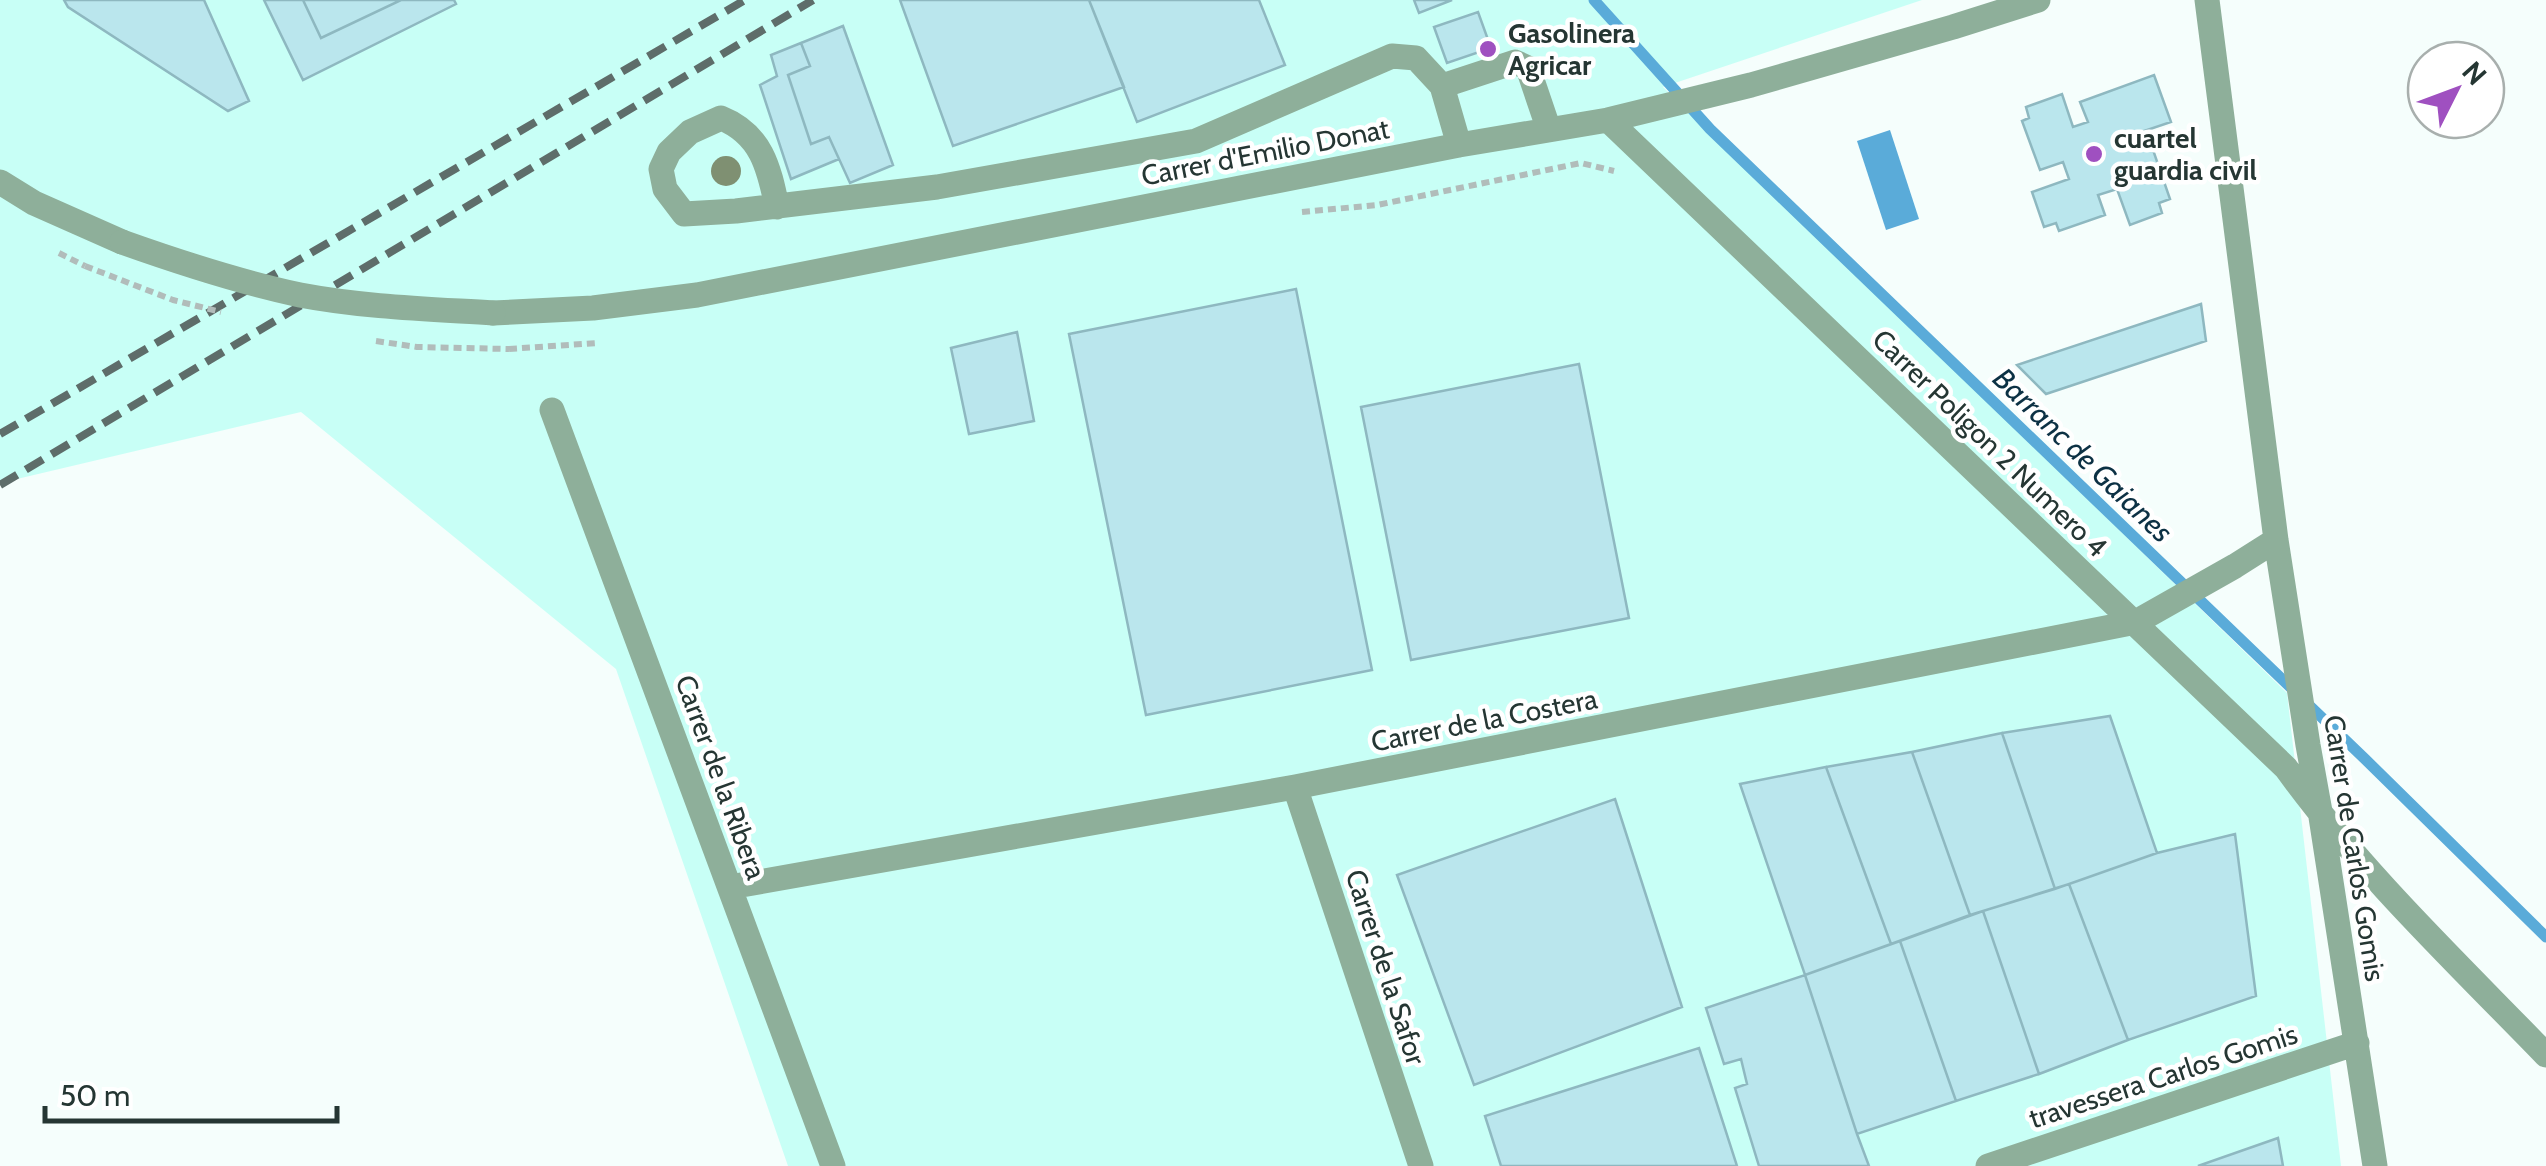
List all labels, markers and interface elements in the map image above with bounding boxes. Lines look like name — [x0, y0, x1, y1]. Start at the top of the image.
place label: Gasolinera Agricar — [1508, 16, 1635, 82]
marker: Gasolinera Agricar — [1477, 38, 1499, 60]
north arrow — [2406, 40, 2506, 140]
text: N — [2455, 55, 2494, 92]
street label: Carrer d'Emilio Donat — [1138, 111, 1392, 193]
place label: cuartel guardia civil — [2114, 121, 2257, 187]
marker: cuartel guardia civil — [2083, 143, 2105, 165]
street label: Carrer Poligon 2 Numero 4 — [1866, 322, 2114, 564]
water label: Barranc de Gaianes — [1985, 360, 2181, 550]
street label: Carrer de la Ribera — [668, 670, 774, 884]
street label: Carrer de la Costera — [1368, 681, 1600, 759]
street label: Carrer de Carlos Gomis — [2317, 712, 2393, 984]
street label: Carrer de la Safor — [1338, 865, 1434, 1069]
street label: travessera Carlos Gomis — [2024, 1017, 2302, 1135]
scale bar — [45, 1061, 338, 1123]
text: 50 m — [60, 1077, 130, 1114]

